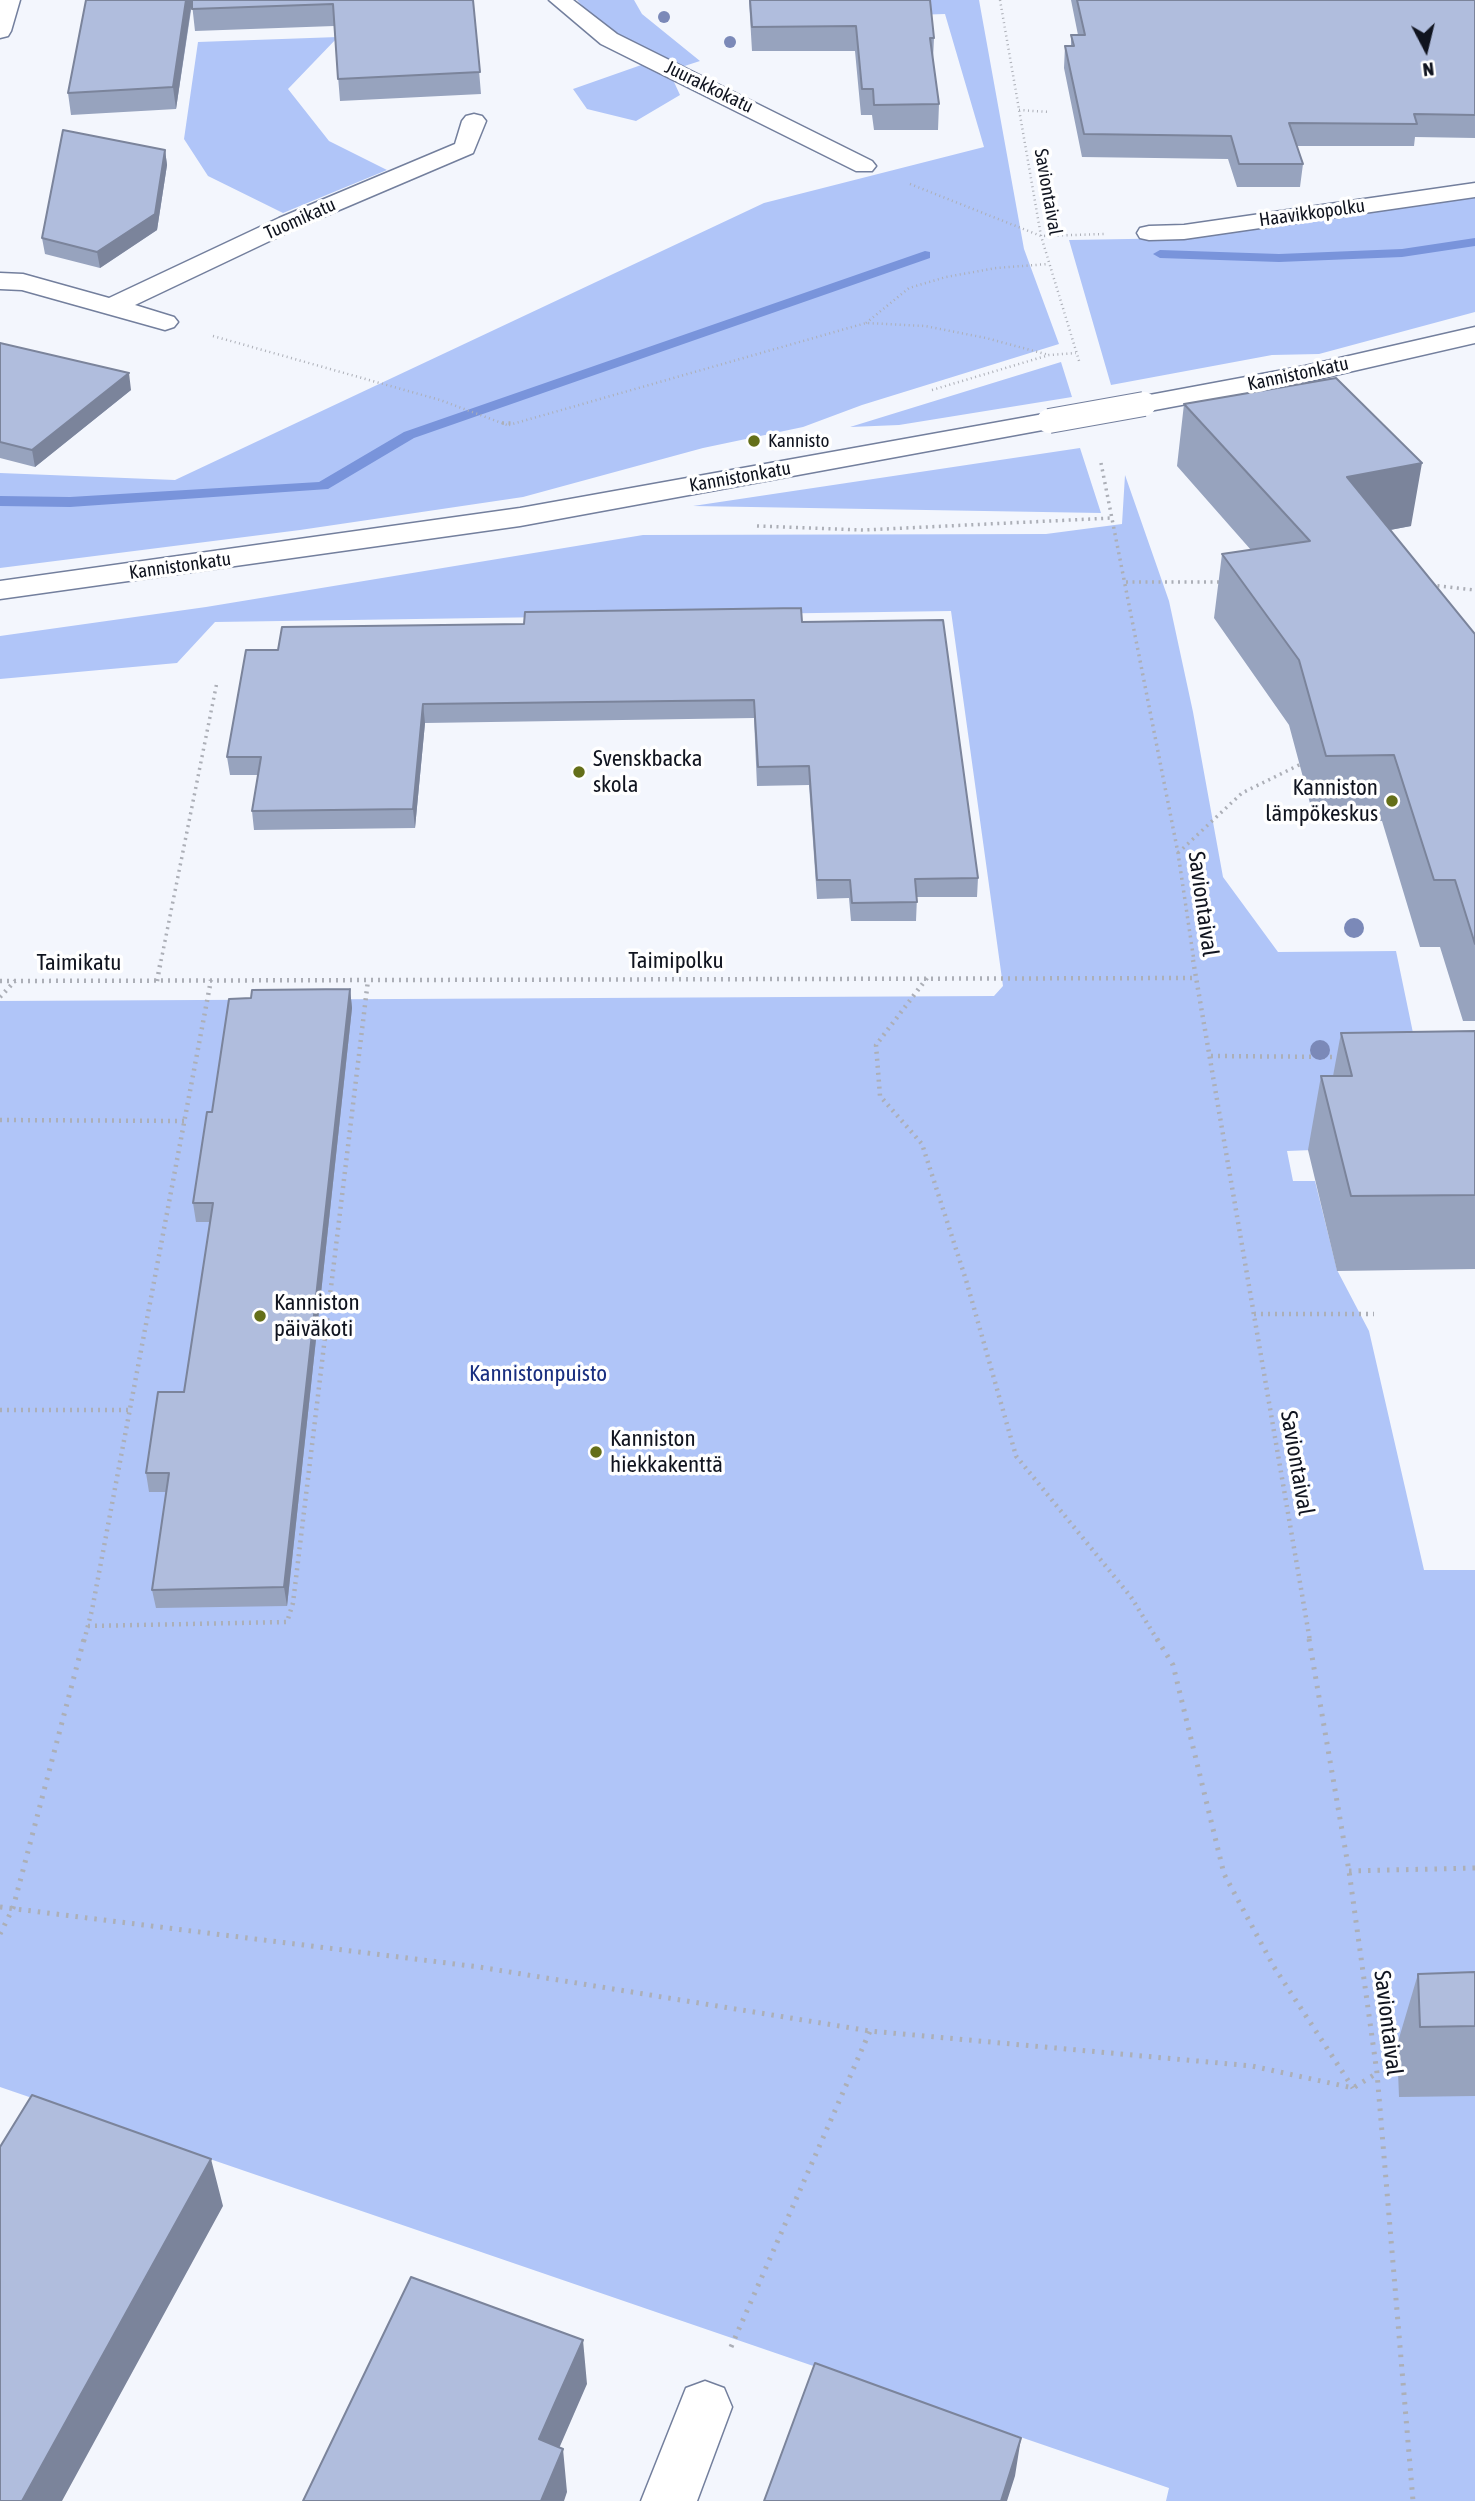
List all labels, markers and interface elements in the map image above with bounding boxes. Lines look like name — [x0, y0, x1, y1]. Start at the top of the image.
north arrow — [1391, 14, 1461, 84]
street label: Juurakkokatu — [661, 56, 757, 118]
text: N — [1422, 58, 1435, 81]
street label: Saviontaival — [1029, 147, 1067, 237]
street label: Tuomikatu — [261, 193, 339, 245]
street label: Haavikkopolku — [1258, 194, 1366, 232]
street label: Kannistonkatu — [1245, 352, 1351, 396]
place label: Kannisto — [768, 430, 829, 452]
marker: Kannisto — [746, 433, 762, 449]
street label: Kannistonkatu — [688, 457, 792, 497]
street label: Kannistonkatu — [128, 548, 232, 584]
place label: Svenskbacka skola — [593, 745, 702, 799]
marker: Svenskbacka skola — [571, 764, 587, 780]
place label: Kanniston lämpökeskus — [1265, 774, 1378, 828]
marker: Kanniston lämpökeskus — [1384, 793, 1400, 809]
street label: Saviontaival — [1182, 850, 1224, 958]
street label: Taimipolku — [628, 947, 724, 975]
street label: Taimikatu — [37, 949, 121, 977]
place label: Kanniston päiväkoti — [274, 1289, 360, 1343]
marker: Kanniston päiväkoti — [252, 1308, 268, 1324]
park label: Kannistonpuisto — [469, 1360, 607, 1388]
street label: Saviontaival — [1274, 1409, 1320, 1517]
place label: Kanniston hiekkakenttä — [610, 1425, 723, 1479]
marker: Kanniston hiekkakenttä — [588, 1444, 604, 1460]
street label: Saviontaival — [1368, 1969, 1408, 2077]

